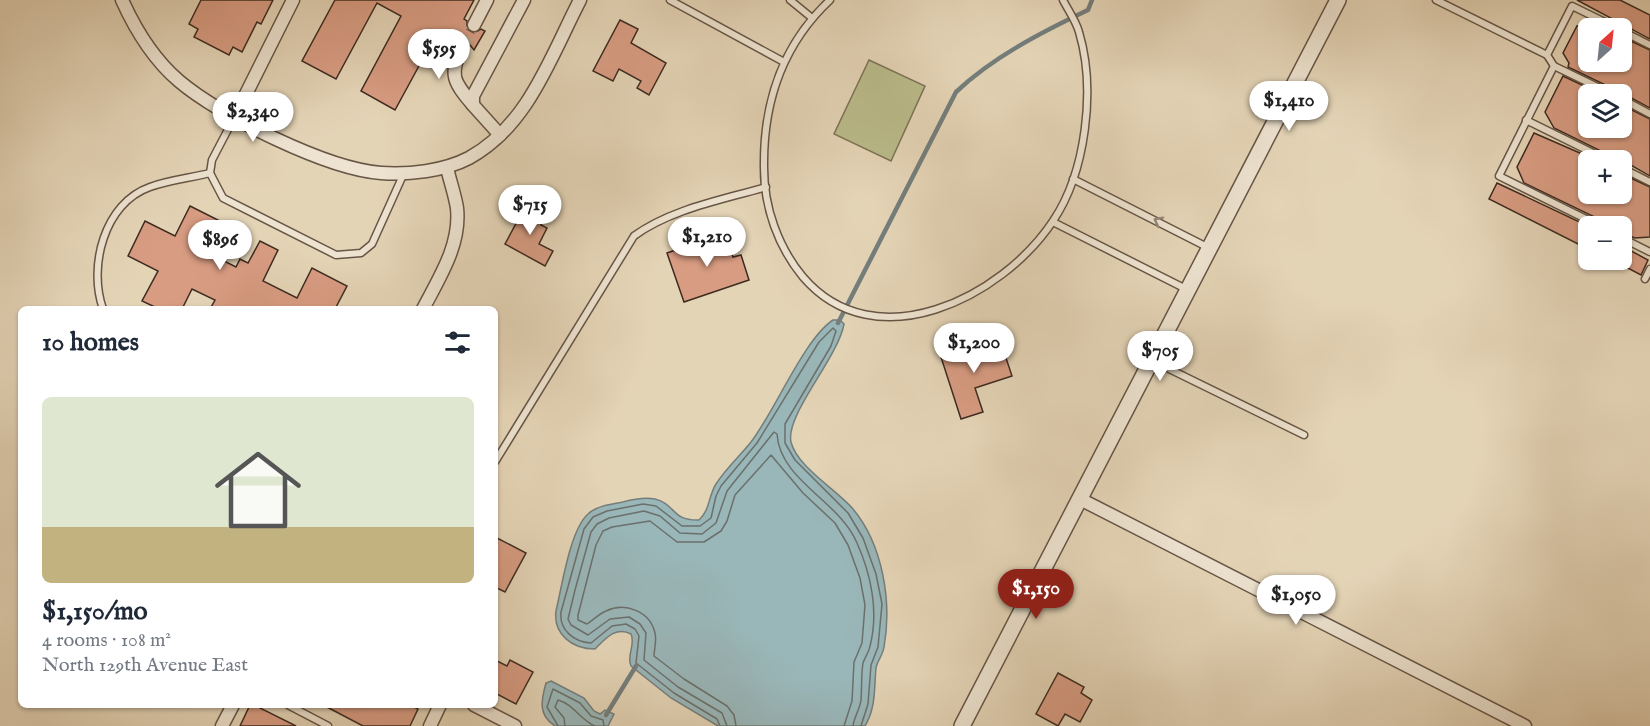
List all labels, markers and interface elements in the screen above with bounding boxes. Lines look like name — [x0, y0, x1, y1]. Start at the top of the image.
north arrow — [1578, 18, 1632, 72]
map controls — [1578, 18, 1632, 270]
pin: $595 — [403, 29, 475, 80]
text: $595 — [422, 36, 456, 61]
pin: $1,410 — [1240, 81, 1338, 132]
button: layers — [1578, 84, 1632, 138]
text: $1,410 — [1263, 88, 1315, 113]
pin: $2,340 — [204, 92, 302, 143]
text: $2,340 — [227, 99, 279, 124]
button: + — [1578, 150, 1632, 204]
pin: $715 — [494, 185, 566, 236]
text: $715 — [512, 192, 548, 217]
button: − — [1578, 216, 1632, 270]
pin: $1,210 — [658, 217, 756, 268]
one-way arrow — [1153, 217, 1164, 228]
pin: $896 — [184, 220, 256, 271]
text: $1,210 — [682, 224, 732, 249]
text: $896 — [202, 227, 238, 252]
pin: $1,200 — [925, 323, 1023, 374]
text: 10 homes — [42, 326, 139, 359]
icon: filters — [441, 326, 474, 359]
text: $1,200 — [948, 330, 1000, 355]
pin: $705 — [1124, 331, 1196, 382]
text: $705 — [1141, 338, 1179, 363]
icon: home — [204, 436, 312, 544]
pin: $1,150 — [987, 569, 1085, 620]
pin: $1,050 — [1247, 575, 1345, 626]
text: $1,150 — [1012, 576, 1060, 601]
text: $1,050 — [1271, 582, 1321, 607]
text: $1,150/mo — [42, 595, 148, 628]
text: 4 rooms · 108 m² — [42, 628, 171, 653]
text: North 129th Avenue East — [42, 653, 248, 678]

